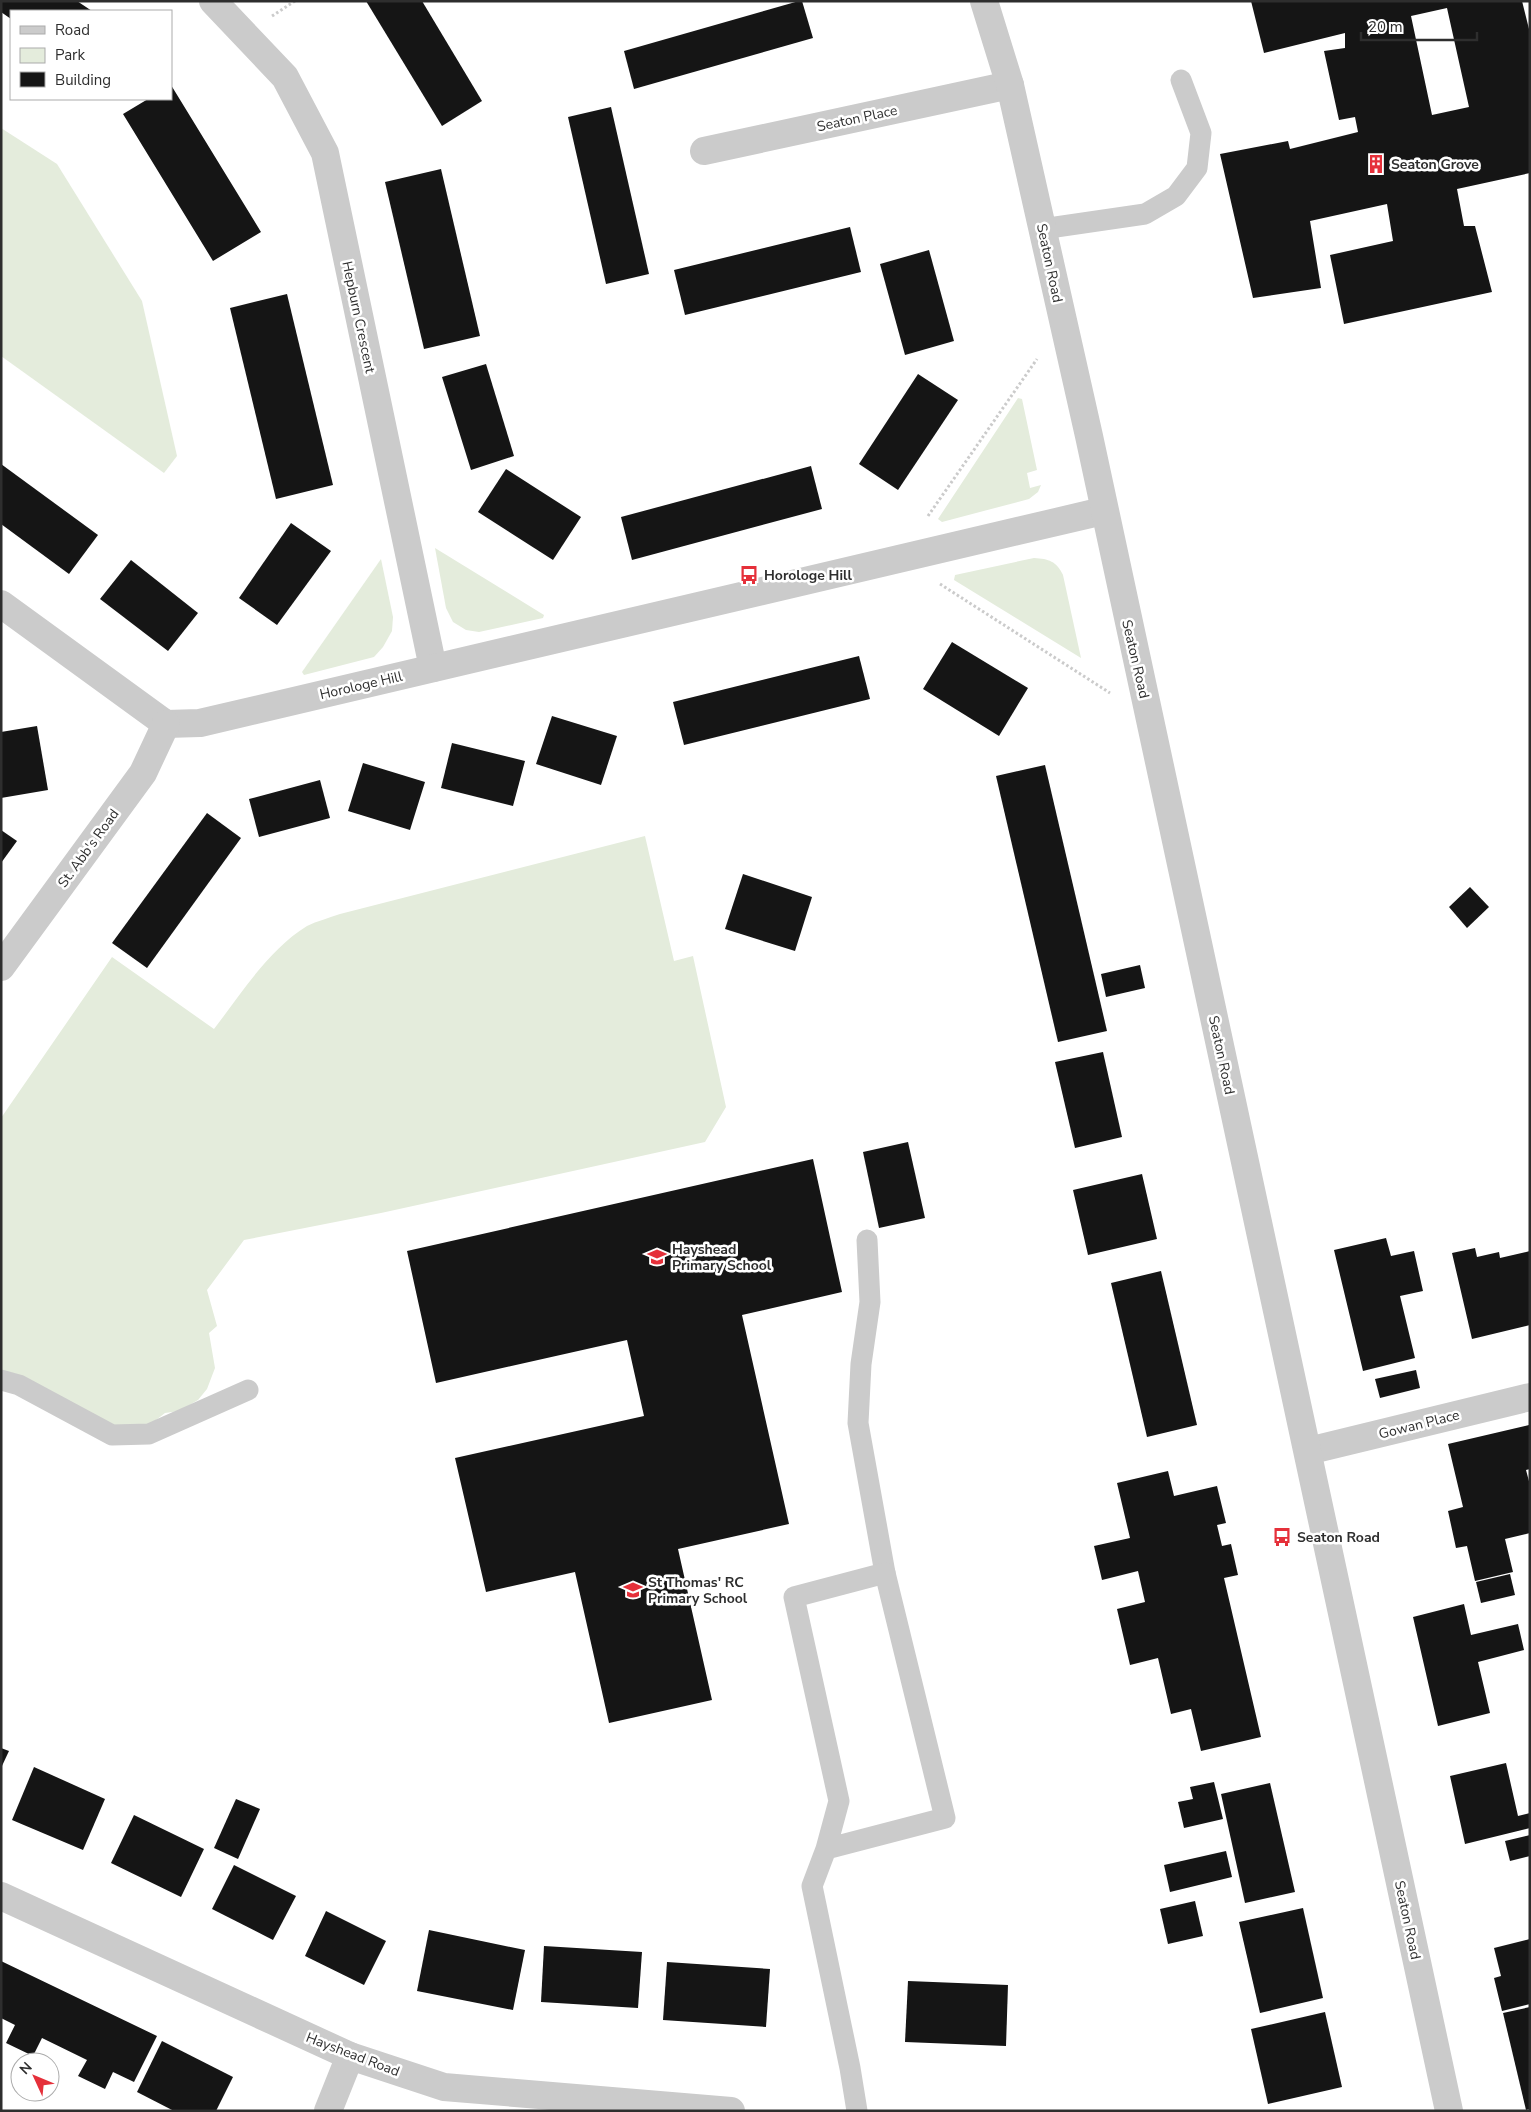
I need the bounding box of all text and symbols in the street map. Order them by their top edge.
legend [10,10,172,100]
scale bar [1361,10,1477,42]
text: 20 m [1368,17,1403,37]
text: Road [55,20,90,40]
text: Park [55,45,85,65]
text: Building [55,70,111,90]
street label: Seaton Place [815,101,899,136]
building icon: Seaton Grove [1365,153,1387,175]
place label: Seaton Grove [1391,155,1479,174]
street label: Seaton Road [1032,222,1067,304]
street label: Hepburn Crescent [337,259,380,375]
bus stop icon: Horologe Hill [738,564,760,586]
place label: Horologe Hill [764,566,852,585]
street label: Seaton Road [1117,618,1154,700]
street label: Horologe Hill [318,667,405,704]
street label: St. Abb's Road [53,805,123,891]
street label: Seaton Road [1204,1014,1239,1096]
place label: Hayshead Primary School [672,1240,772,1275]
school or university icon: Hayshead Primary School [646,1246,668,1268]
street label: Gowan Place [1377,1405,1462,1444]
bus stop icon: Seaton Road [1271,1526,1293,1548]
place label: Seaton Road [1297,1528,1380,1547]
place label: St Thomas' RC Primary School [648,1573,748,1608]
school or university icon: St Thomas' RC Primary School [622,1579,644,1601]
street label: Seaton Road [1390,1879,1425,1961]
street label: Hayshead Road [303,2028,402,2081]
north arrow [10,2052,60,2102]
text: N [16,2058,36,2079]

